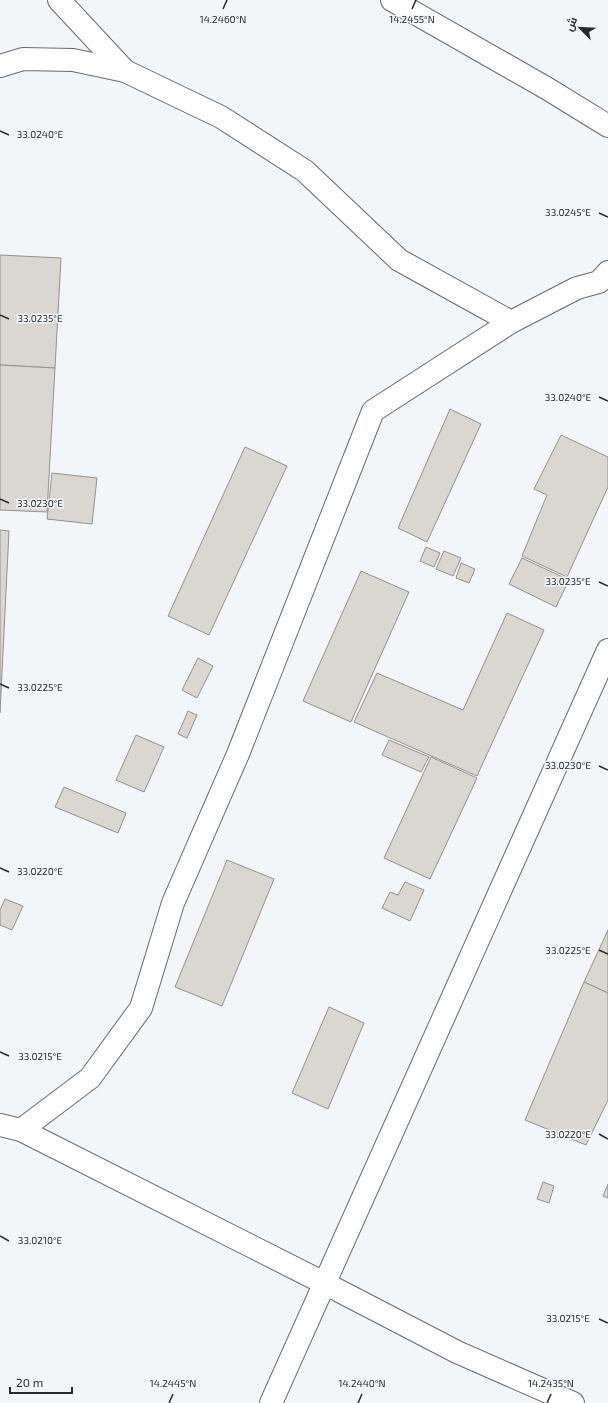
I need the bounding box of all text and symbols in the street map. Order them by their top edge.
north arrow [560,8,600,48]
text: 14.2460°N [200,13,246,25]
text: 14.2455°N [389,13,435,25]
text: ش [562,15,580,33]
text: 33.0240°E [17,128,64,140]
text: 33.0245°E [545,206,591,218]
text: 33.0235°E [17,312,63,324]
text: 33.0240°E [545,391,592,403]
text: 33.0230°E [17,497,63,509]
text: 33.0235°E [545,575,591,587]
text: 33.0225°E [17,681,63,693]
text: 33.0230°E [545,759,591,771]
text: 33.0220°E [17,865,63,877]
text: 33.0225°E [545,944,591,956]
text: 33.0215°E [18,1050,62,1062]
text: 33.0220°E [545,1128,591,1140]
text: 33.0210°E [18,1234,63,1246]
text: 33.0215°E [546,1312,590,1324]
scale bar [10,1369,72,1395]
text: 20 m [16,1375,43,1389]
text: 14.2445°N [150,1377,196,1389]
text: 14.2440°N [338,1377,386,1389]
text: 14.2435°N [528,1377,574,1389]

